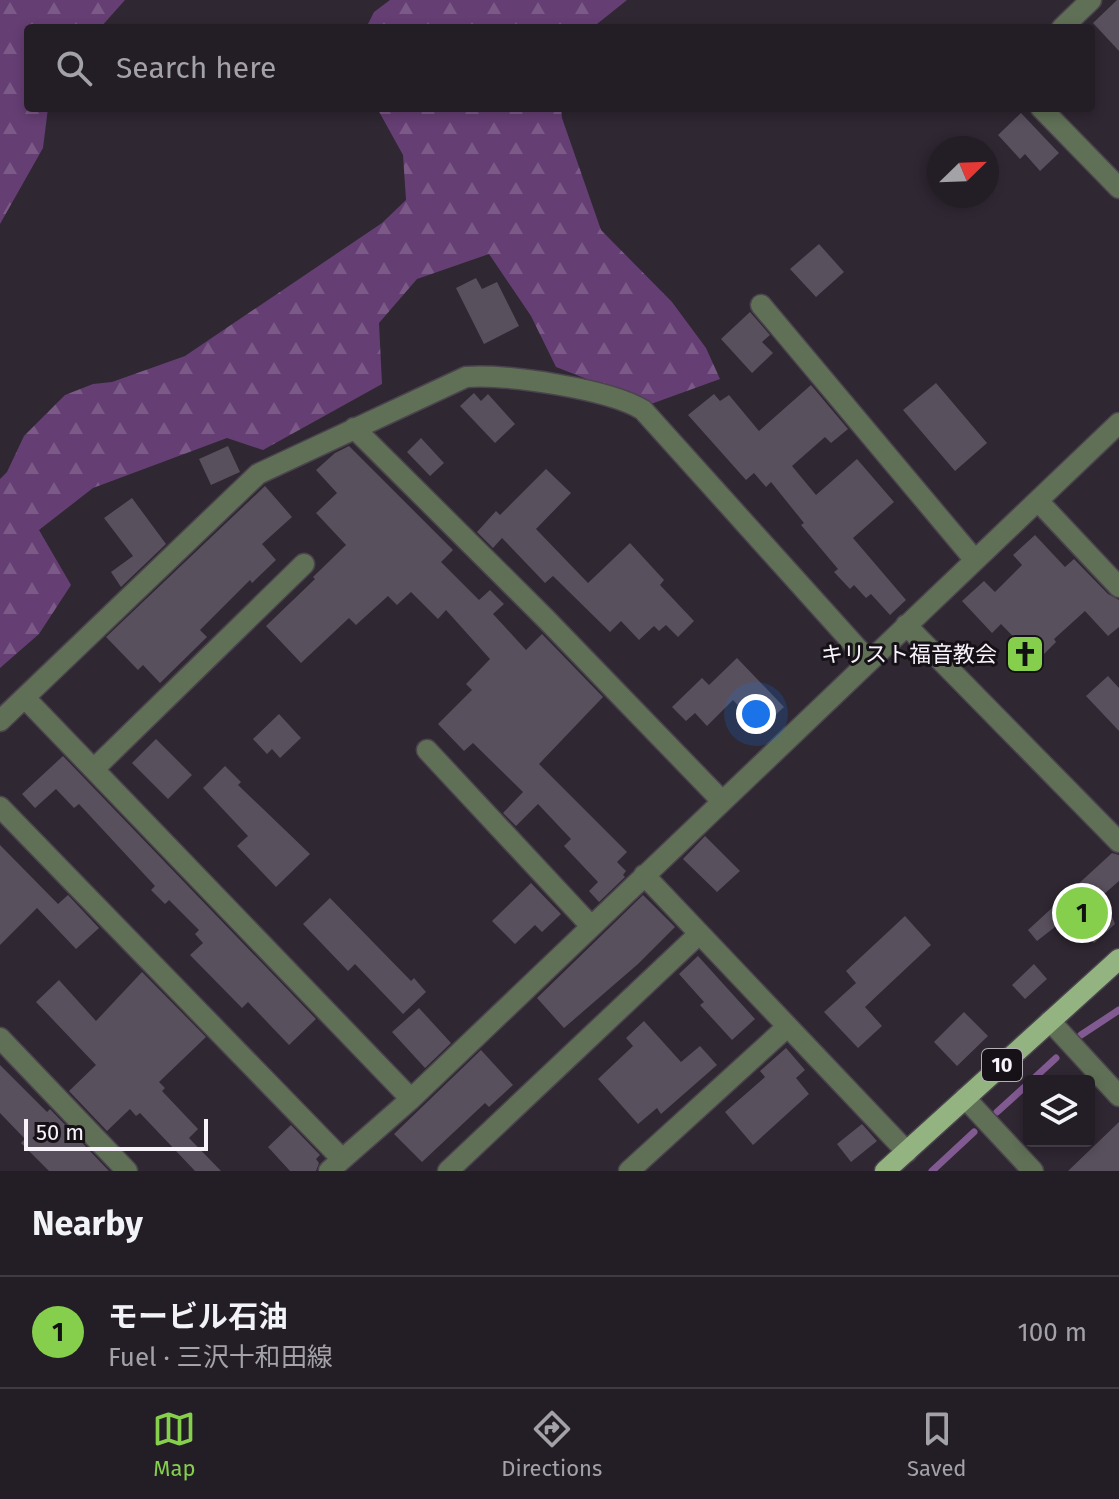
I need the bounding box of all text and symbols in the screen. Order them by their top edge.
search box [24,24,1095,112]
icon: search [52,46,96,90]
text: Search here [116,50,276,86]
north arrow [927,136,999,208]
church icon: キリスト福音教会 [1004,633,1046,675]
place label: キリスト福音教会 [821,641,997,668]
your location [736,694,776,734]
pin: 1 [1056,883,1108,943]
road number: 10 [982,1049,1022,1081]
map controls [1023,1075,1095,1147]
button: layers [1023,1075,1095,1147]
scale bar [24,1115,208,1151]
text: 50 m [36,1119,84,1146]
text: Nearby [32,1203,143,1244]
text: モービル石油 [108,1299,288,1335]
text: 1 [52,1317,64,1348]
text: 100 m [1018,1317,1087,1348]
text: Fuel · 三沢十和田線 [108,1342,333,1373]
tab: Map [152,1407,196,1482]
tab: Directions [501,1407,602,1482]
tab: Saved [907,1407,967,1482]

